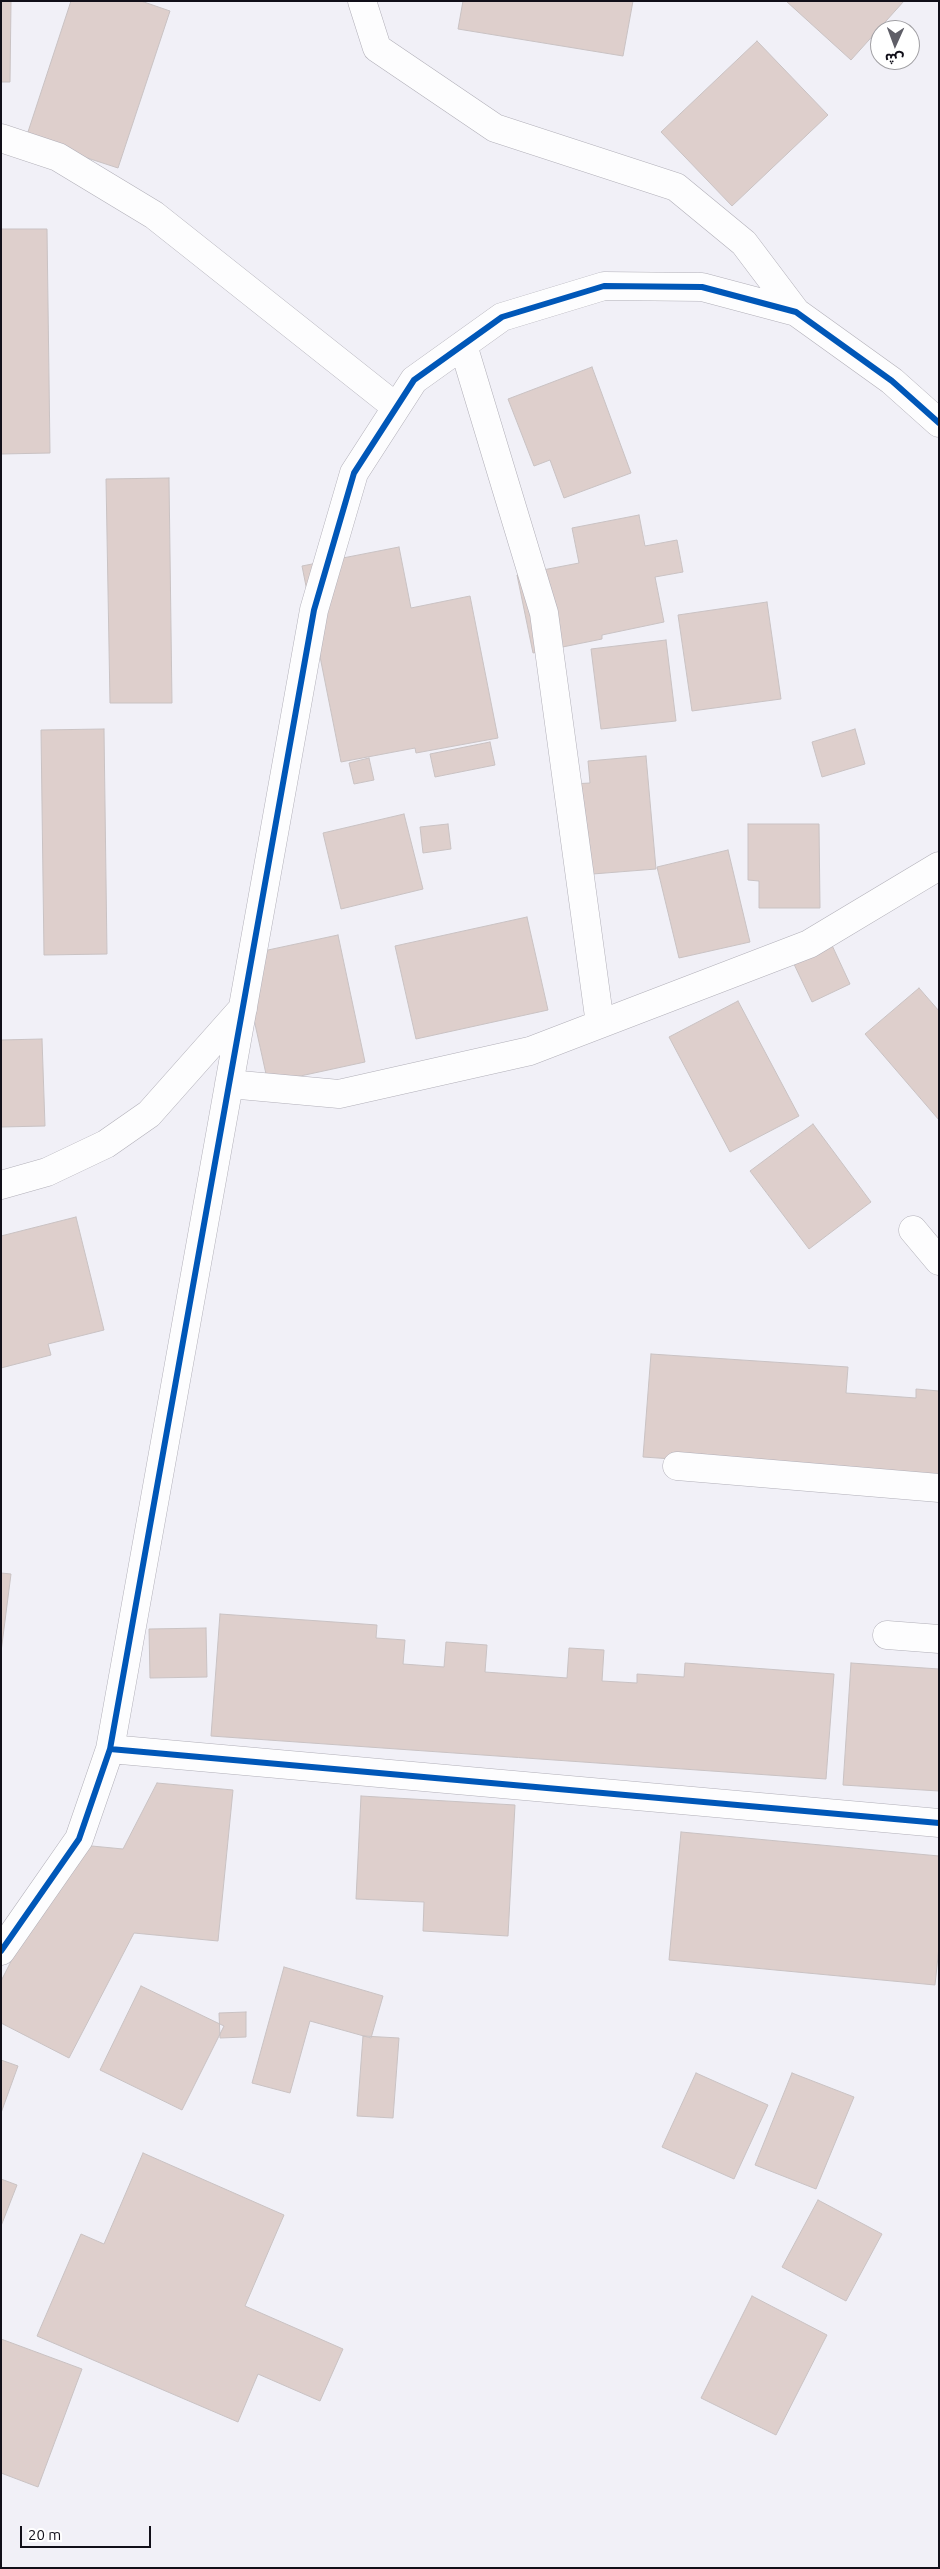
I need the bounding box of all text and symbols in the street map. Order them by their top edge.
north arrow [870,20,920,70]
text: ش [885,51,904,67]
scale bar [22,2516,154,2548]
text: 20 m [28,2526,61,2543]

